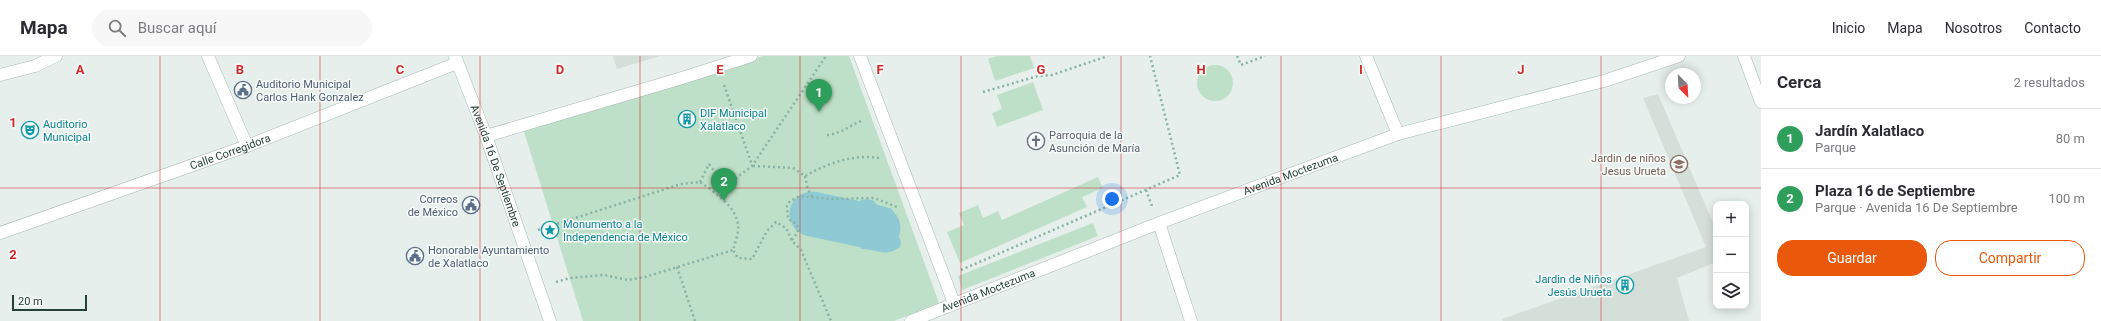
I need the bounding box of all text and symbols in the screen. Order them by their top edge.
search box [92,10,372,46]
text: Mapa [20,16,68,39]
icon: search [106,17,128,39]
text: Buscar aquí [138,19,217,37]
text: Inicio [1832,20,1865,36]
text: Mapa [1887,20,1923,36]
text: Nosotros [1945,20,2002,36]
text: Contacto [2024,20,2081,36]
text: A [76,62,85,77]
text: B [236,62,244,77]
text: C [396,62,405,77]
text: D [556,62,564,77]
text: E [716,62,724,77]
text: F [876,62,884,77]
text: G [1037,62,1046,77]
text: H [1196,62,1206,77]
text: I [1359,62,1363,77]
text: J [1517,62,1525,77]
north arrow [1665,68,1701,104]
text: Cerca [1777,72,1821,92]
text: 2 resultados [2013,75,2085,90]
place label: Auditorio Municipal Carlos Hank Gonzalez [256,78,364,104]
pin: 1 [806,79,832,112]
public building icon: Auditorio Municipal Carlos Hank Gonzalez [233,80,253,100]
street label: Avenida 16 De Septiembre [468,103,523,229]
place label: DIF Municipal Xalatlaco [700,107,767,133]
building icon: DIF Municipal Xalatlaco [677,109,697,129]
text: 1 [9,115,17,130]
place label: Auditorio Municipal [43,118,91,144]
theatre icon: Auditorio Municipal [20,120,40,140]
text: Jardín Xalatlaco [1815,122,1924,140]
place label: Parroquia de la Asunción de María [1049,129,1140,155]
street label: Calle Corregidora [188,131,272,172]
church icon: Parroquia de la Asunción de María [1026,131,1046,151]
text: 1 [1786,131,1794,146]
text: 80 m [2056,131,2085,146]
text: Parque [1815,140,1856,155]
street label: Avenida Moctezuma [1241,150,1340,198]
place label: Jardin de niños Jesus Urueta [1591,152,1666,178]
school or university icon: Jardin de niños Jesus Urueta [1669,154,1689,174]
pin: 2 [711,168,737,201]
text: Plaza 16 de Septiembre [1815,182,1975,200]
your location [1102,189,1122,209]
text: 2 [1786,191,1794,206]
text: 100 m [2048,191,2085,206]
place label: Correos de México [408,193,458,219]
public building icon: Correos de México [461,195,481,215]
text: Parque · Avenida 16 De Septiembre [1815,200,2018,215]
map controls [1713,201,1749,309]
button: + [1713,201,1749,237]
place label: Monumento a la Independencia de México [563,218,688,244]
place icon: Monumento a la Independencia de México [540,220,560,240]
button: − [1713,237,1749,273]
button: Guardar [1777,240,1927,276]
button: Compartir [1935,240,2085,276]
place label: Honorable Ayuntamiento de Xalatlaco [428,244,549,270]
public building icon: Honorable Ayuntamiento de Xalatlaco [405,246,425,266]
text: 2 [9,247,17,262]
street label: Avenida Moctezuma [939,266,1037,315]
place label: Jardin de Niños Jesús Urueta [1535,273,1612,299]
button: layers [1713,273,1749,309]
building icon: Jardin de Niños Jesús Urueta [1615,275,1635,295]
scale bar [12,293,87,312]
text: 20 m [18,295,43,308]

